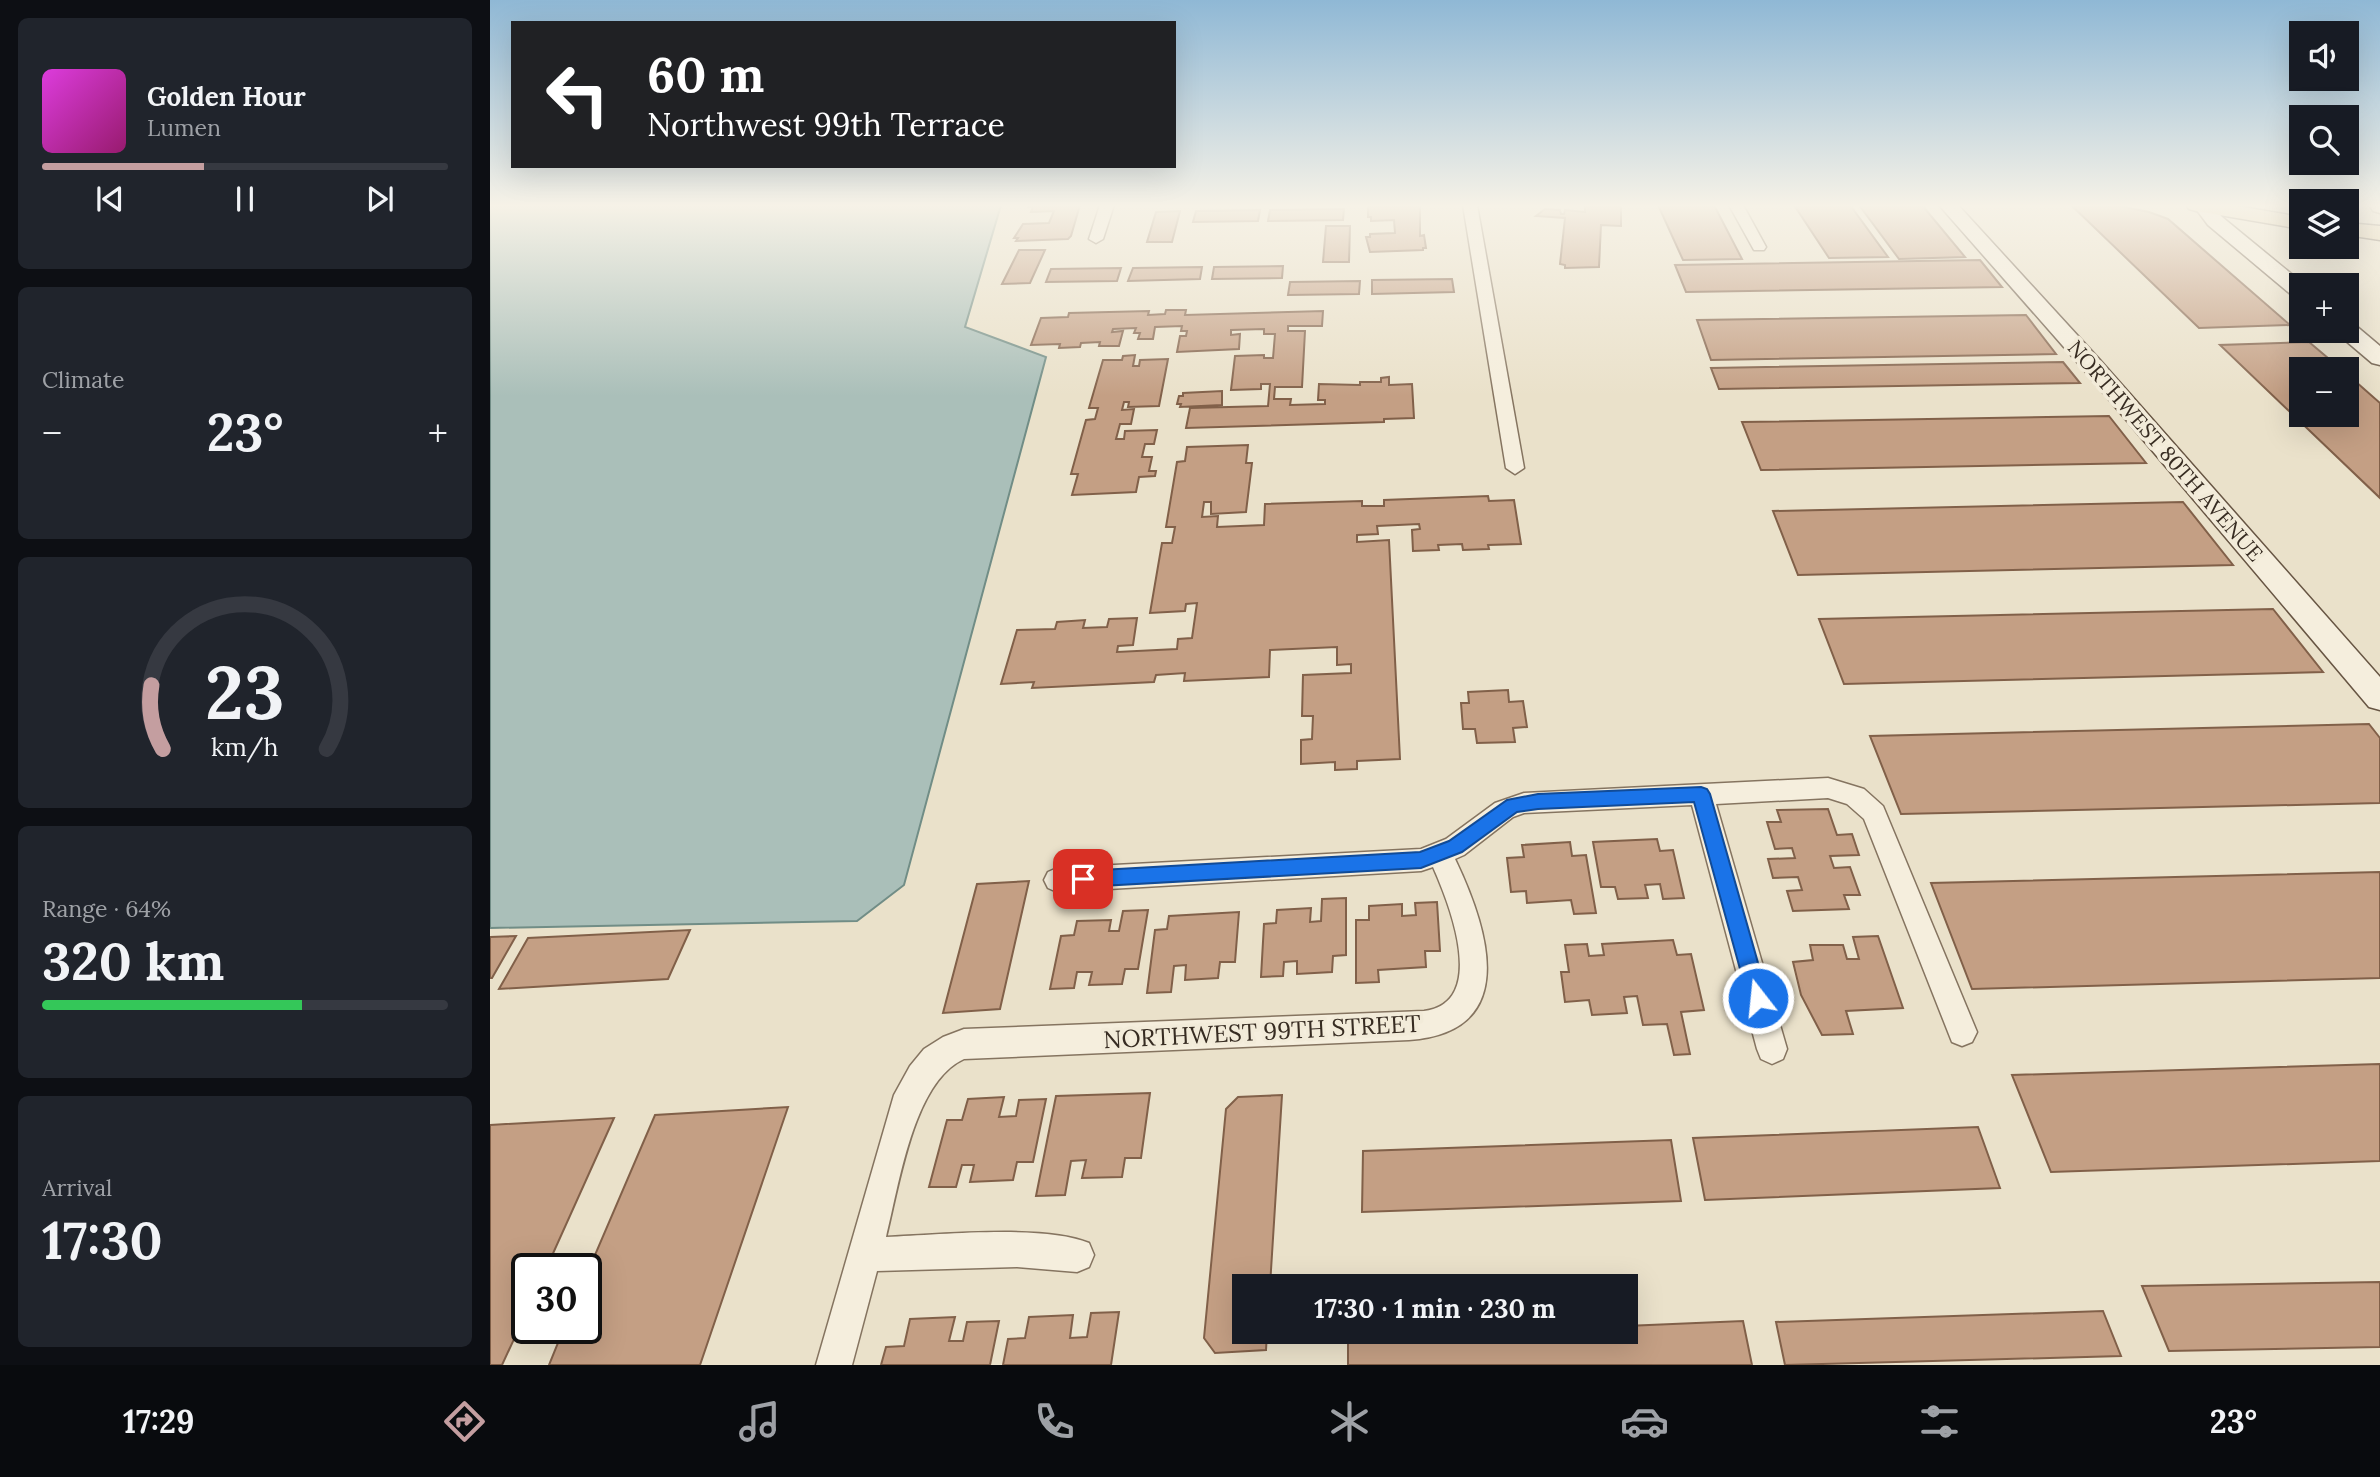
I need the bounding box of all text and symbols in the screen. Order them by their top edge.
map controls [2289,21,2359,427]
button: sound [2289,21,2359,91]
text: 60 m [647,43,764,105]
icon: left [532,49,623,140]
text: Golden Hour [147,80,306,113]
text: Northwest 99th Terrace [647,104,1005,145]
button: search [2289,105,2359,175]
text: Lumen [147,113,221,142]
icon: previous [91,180,129,218]
icon: pause [226,180,264,218]
icon: next [361,180,399,218]
button: layers [2289,189,2359,259]
button: + [2289,273,2359,343]
street label: NORTHWEST 80TH AVENUE [2062,335,2269,567]
button: − [2289,357,2359,427]
text: Climate [42,365,124,394]
text: 23° [207,399,283,465]
text: − [42,409,62,457]
text: + [428,409,448,457]
text: 23 [205,646,285,739]
text: km/h [211,730,279,762]
pin [1053,849,1113,909]
icon: arrive [1064,860,1102,898]
text: Range · 64% [42,894,171,923]
text: 320 km [42,928,224,994]
position arrow [1721,961,1795,1035]
street label: NORTHWEST 99TH STREET [1103,1008,1421,1055]
text: Arrival [42,1173,112,1202]
text: 17:30 [42,1207,163,1273]
speed limit sign: 30 [511,1253,602,1344]
text: 17:30 · 1 min · 230 m [1314,1292,1556,1325]
icon: directions [440,1397,489,1446]
icon: music [735,1397,784,1446]
icon: phone [1030,1397,1079,1446]
icon: climate [1325,1397,1374,1446]
icon: car [1620,1397,1669,1446]
icon: filters [1915,1397,1964,1446]
text: 17:29 [123,1401,194,1442]
text: 23° [2210,1401,2257,1442]

